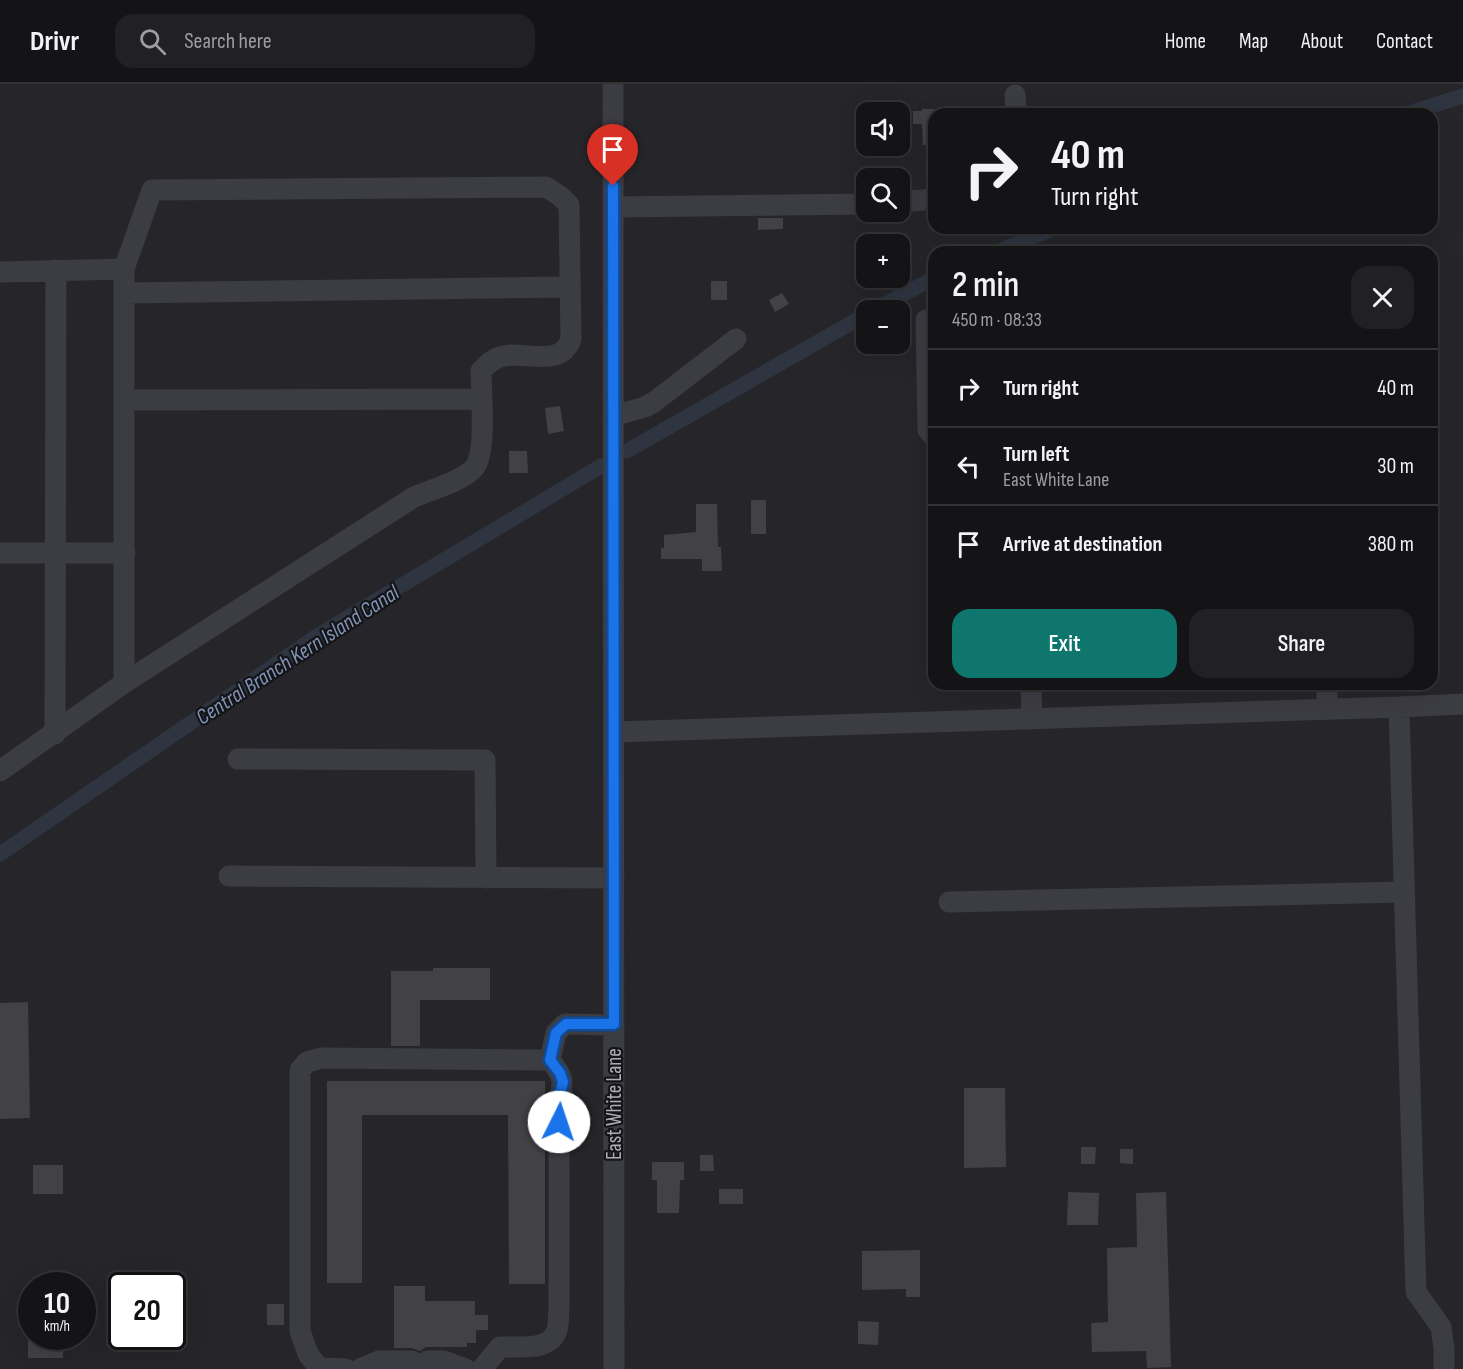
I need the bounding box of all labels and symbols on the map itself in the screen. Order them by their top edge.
pin [587,124,638,186]
water label: Central Branch Kern Island Canal [191,579,405,731]
street label: East White Lane [602,1048,627,1160]
position arrow [527,1090,591,1154]
speed limit sign: 20 [108,1272,186,1350]

